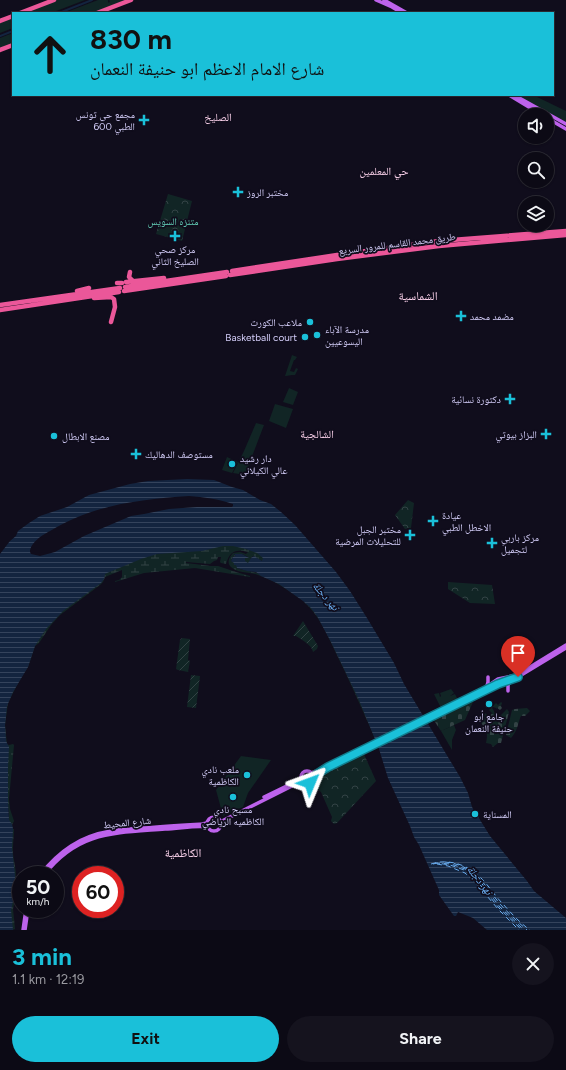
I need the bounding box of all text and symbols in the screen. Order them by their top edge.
text: 830 m [90,22,172,56]
icon: ahead [24,28,76,80]
text: شارع الامام الاعظم ابو حنيفة النعمان [90,58,324,80]
place label: مجمع حي تونس الطبي 600 [76,108,135,135]
map controls [518,108,554,232]
button: sound [518,108,554,144]
district label: الصليخ [204,111,232,124]
marker: مجمع حي تونس الطبي 600 [138,114,150,126]
button: search [518,152,554,188]
district label: حي المعلمين [360,165,408,180]
marker: مختبر الروز [232,186,244,198]
place label: مختبر الروز [246,186,289,199]
button: layers [518,196,554,232]
park label: متنزه السويس [147,215,199,228]
marker: مركز صحي الصليخ الثاني [169,230,181,242]
street label: طريق محمد القاسم للمرور السريع [338,230,457,258]
place label: مركز صحي الصليخ الثاني [151,243,199,270]
district label: الشماسية [399,289,438,303]
marker: مضمد محمد [455,310,467,322]
place label: مضمد محمد [470,310,514,323]
place label: ملاعب الكورت [250,316,302,329]
marker: ملاعب الكورت [305,317,315,327]
place label: مدرسة الآباء اليسوعيين [325,323,369,348]
marker: مدرسة الآباء اليسوعيين [312,330,322,340]
place label: Basketball court [225,331,297,344]
marker: Basketball court [300,332,310,342]
place label: دكتورة نسائية [451,393,501,406]
marker: دكتورة نسائية [504,393,516,405]
district label: الشالجية [300,428,334,441]
place label: البزاز بيوتي [496,428,537,443]
marker: البزاز بيوتي [540,428,552,440]
place label: مصنع الابطال [62,430,110,443]
marker: مصنع الابطال [49,431,59,441]
marker: مستوصف الدهاليك [130,448,142,460]
place label: مستوصف الدهاليك [145,448,213,461]
place label: دار رشيد عالي الكيلاني [240,452,287,479]
marker: دار رشيد عالي الكيلاني [227,459,237,469]
place label: عيادة الاخطل الطبي [442,509,491,536]
marker: عيادة الاخطل الطبي [427,515,439,527]
place label: مختبر الجبل للتحليلات المرضية [335,523,401,548]
marker: مختبر الجبل للتحليلات المرضية [404,529,416,541]
place label: مركز باربي لتجميل [501,531,539,556]
marker: مركز باربي لتجميل [486,537,498,549]
water label: نهر دجلة [310,579,343,615]
pin [501,636,535,677]
icon: arrive [507,642,529,664]
marker: جامع أبو حنيفة النعمان [484,699,494,709]
place label: جامع أبو حنيفة النعمان [465,710,514,735]
position arrow [289,762,331,804]
place label: ملعب نادي الكاظمية [202,763,239,788]
marker: ملعب نادي الكاظمية [242,770,252,780]
marker: مسبح نادي الكاظميه الرياضي [228,792,238,802]
place label: مسبح نادي الكاظميه الرياضي [202,803,264,830]
place label: المسناية [483,808,512,821]
marker: المسناية [470,809,480,819]
street label: شارع المحيط [102,813,152,831]
district label: الكاظمية [165,846,201,860]
water label: نهر دجلة [464,863,496,899]
speed limit sign: 60 [72,866,124,918]
text: 50 [26,875,50,899]
text: km/h [27,895,49,908]
text: 3 min [12,942,72,971]
button: close [512,943,554,985]
text: 1.1 km · 12:19 [12,972,84,987]
button: Exit [12,1016,279,1062]
button: Share [287,1016,554,1062]

